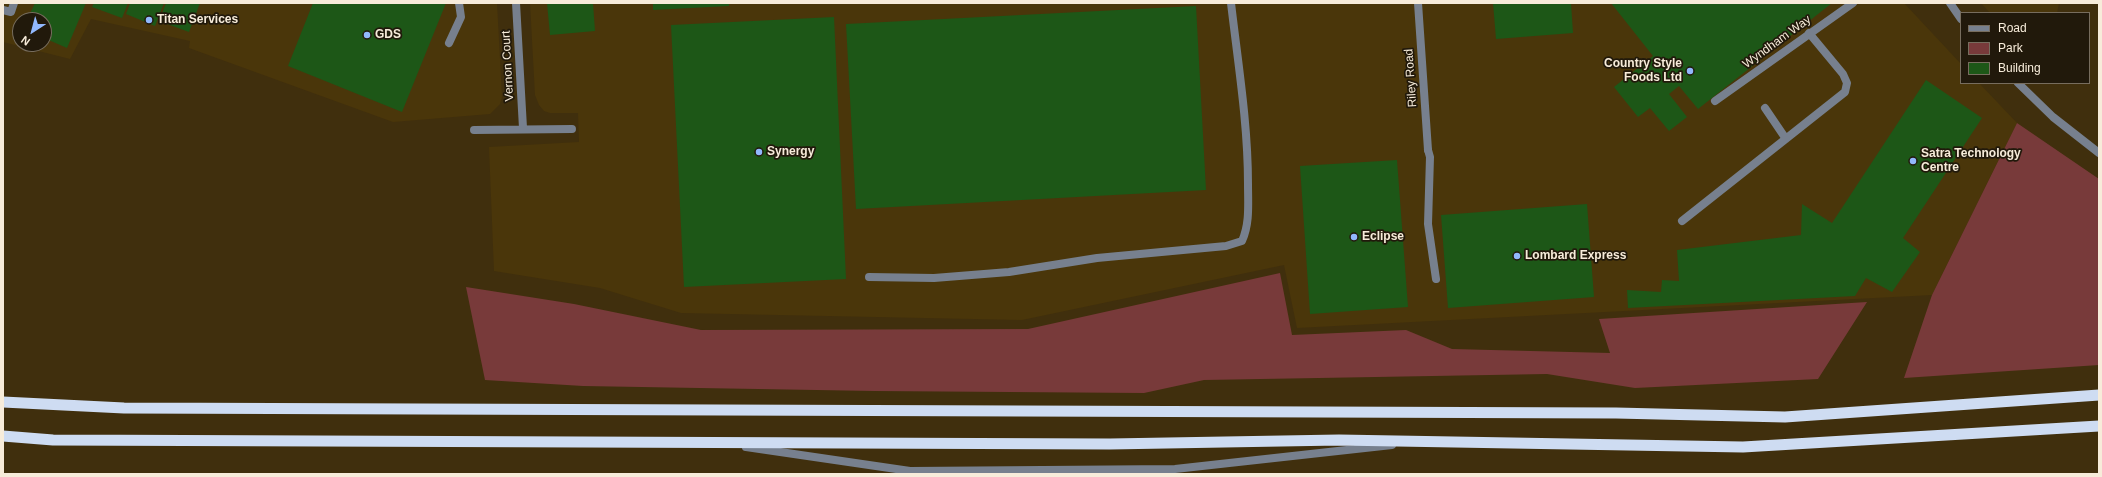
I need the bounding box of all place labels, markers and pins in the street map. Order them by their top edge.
place label: Titan Services [157,13,238,27]
marker: Titan Services [144,15,154,25]
place label: GDS [375,28,401,42]
marker: GDS [362,30,372,40]
place label: Country Style Foods Ltd [1604,57,1682,85]
marker: Country Style Foods Ltd [1685,66,1695,76]
place label: Synergy [767,145,814,159]
marker: Synergy [754,147,764,157]
place label: Satra Technology Centre [1921,147,2021,175]
marker: Satra Technology Centre [1908,156,1918,166]
place label: Eclipse [1362,230,1404,244]
marker: Eclipse [1349,232,1359,242]
place label: Lombard Express [1525,249,1626,263]
marker: Lombard Express [1512,251,1522,261]

